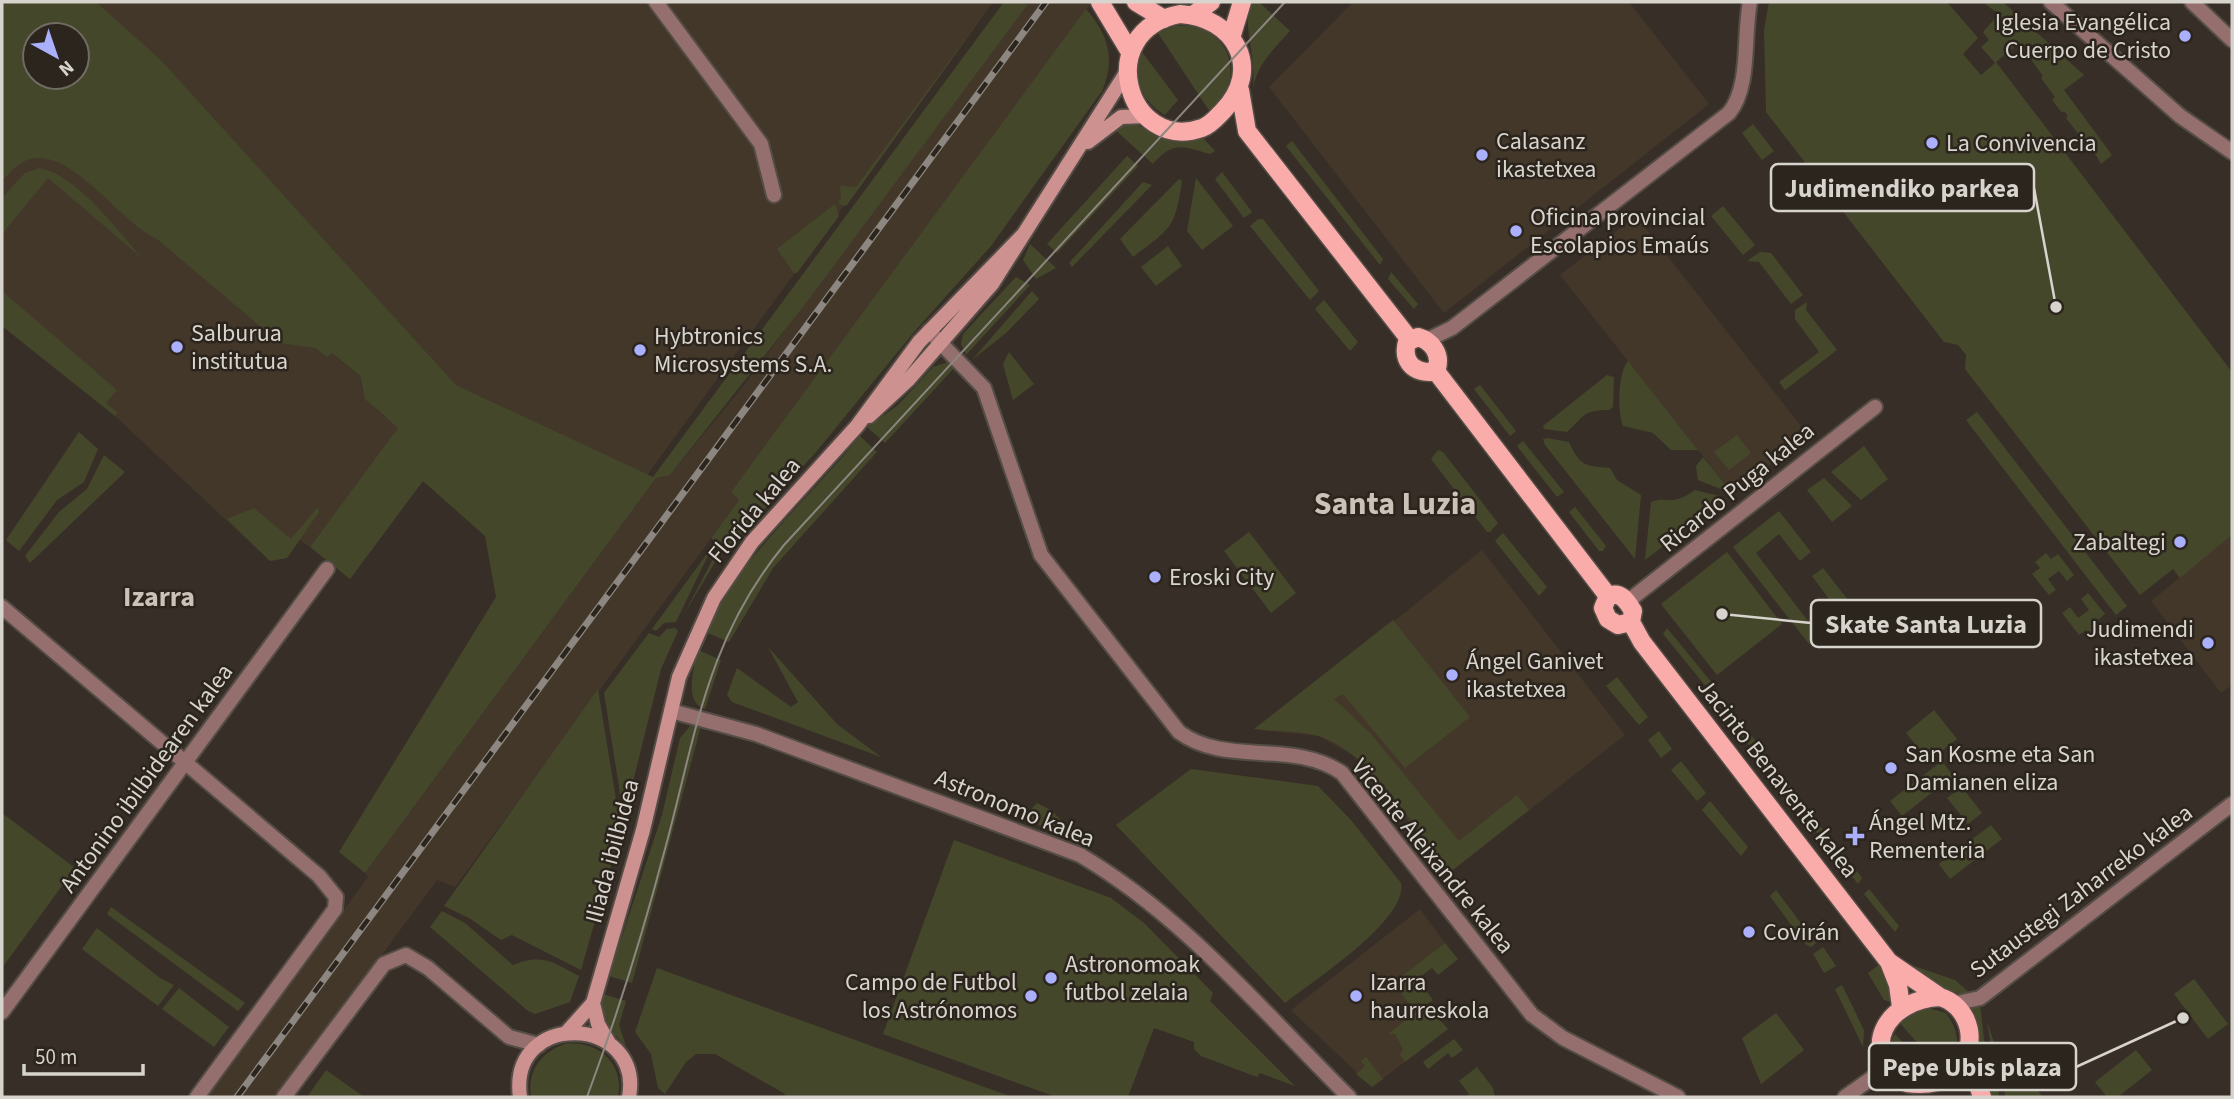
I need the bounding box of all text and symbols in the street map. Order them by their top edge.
place label: Iglesia Evangélica Cuerpo de Cristo [1995,5,2171,68]
north arrow [21,21,91,91]
marker: Iglesia Evangélica Cuerpo de Cristo [2177,28,2193,44]
text: N [52,53,79,82]
place label: Calasanz ikastetxea [1496,124,1596,187]
place label: La Convivencia [1946,126,2097,161]
marker: La Convivencia [1924,135,1940,151]
marker: Calasanz ikastetxea [1474,147,1490,163]
callout: Judimendiko parkea [1771,164,2034,211]
text: Judimendiko parkea [1785,170,2019,207]
place label: Oficina provincial Escolapios Emaús [1530,200,1709,263]
marker: Oficina provincial Escolapios Emaús [1508,223,1524,239]
place label: Salburua institutua [191,316,288,379]
place label: Hybtronics Microsystems S.A. [654,319,832,382]
marker: Salburua institutua [169,339,185,355]
marker: Hybtronics Microsystems S.A. [632,342,648,358]
street label: Ricardo Puga kalea [1652,414,1822,561]
street label: Florida kalea [700,450,809,571]
district label: Santa Luzia [1314,481,1476,527]
place label: Zabaltegi [2073,525,2166,560]
marker: Zabaltegi [2172,534,2188,550]
place label: Eroski City [1169,560,1274,595]
marker: Eroski City [1147,569,1163,585]
district label: Izarra [123,577,195,617]
callout: Skate Santa Luzia [1811,600,2041,647]
text: Skate Santa Luzia [1825,606,2027,643]
place label: Judimendi ikastetxea [2086,612,2194,675]
marker: Judimendi ikastetxea [2200,635,2216,651]
place label: Ángel Ganivet ikastetxea [1466,644,1604,707]
street label: Antonino ibilbidearen kalea [51,656,242,900]
marker: Ángel Ganivet ikastetxea [1444,667,1460,683]
street label: Jacinto Benavente kalea [1689,671,1867,885]
place label: San Kosme eta San Damianen eliza [1905,737,2095,800]
street label: Vicente Aleixandre kalea [1343,751,1523,962]
street label: Astronomo kalea [930,760,1100,856]
marker: San Kosme eta San Damianen eliza [1883,760,1899,776]
street label: Iliada ibilbidea [576,775,649,927]
street label: Sutaustegi Zaharreko kalea [1962,796,2200,987]
place label: Ángel Mtz. Rementeria [1869,805,1985,868]
marker: Ángel Mtz. Rementeria [1847,828,1863,844]
place label: Covirán [1763,915,1840,950]
marker: Covirán [1741,924,1757,940]
place label: Astronomoak futbol zelaia [1065,947,1200,1010]
place label: Campo de Futbol los Astrónomos [845,965,1017,1028]
place label: Izarra haurreskola [1370,965,1489,1028]
marker: Astronomoak futbol zelaia [1043,970,1059,986]
marker: Campo de Futbol los Astrónomos [1023,988,1039,1004]
marker: Izarra haurreskola [1348,988,1364,1004]
scale bar [24,1032,144,1076]
text: 50 m [35,1042,77,1072]
callout: Pepe Ubis plaza [1869,1043,2076,1090]
text: Pepe Ubis plaza [1882,1049,2062,1086]

